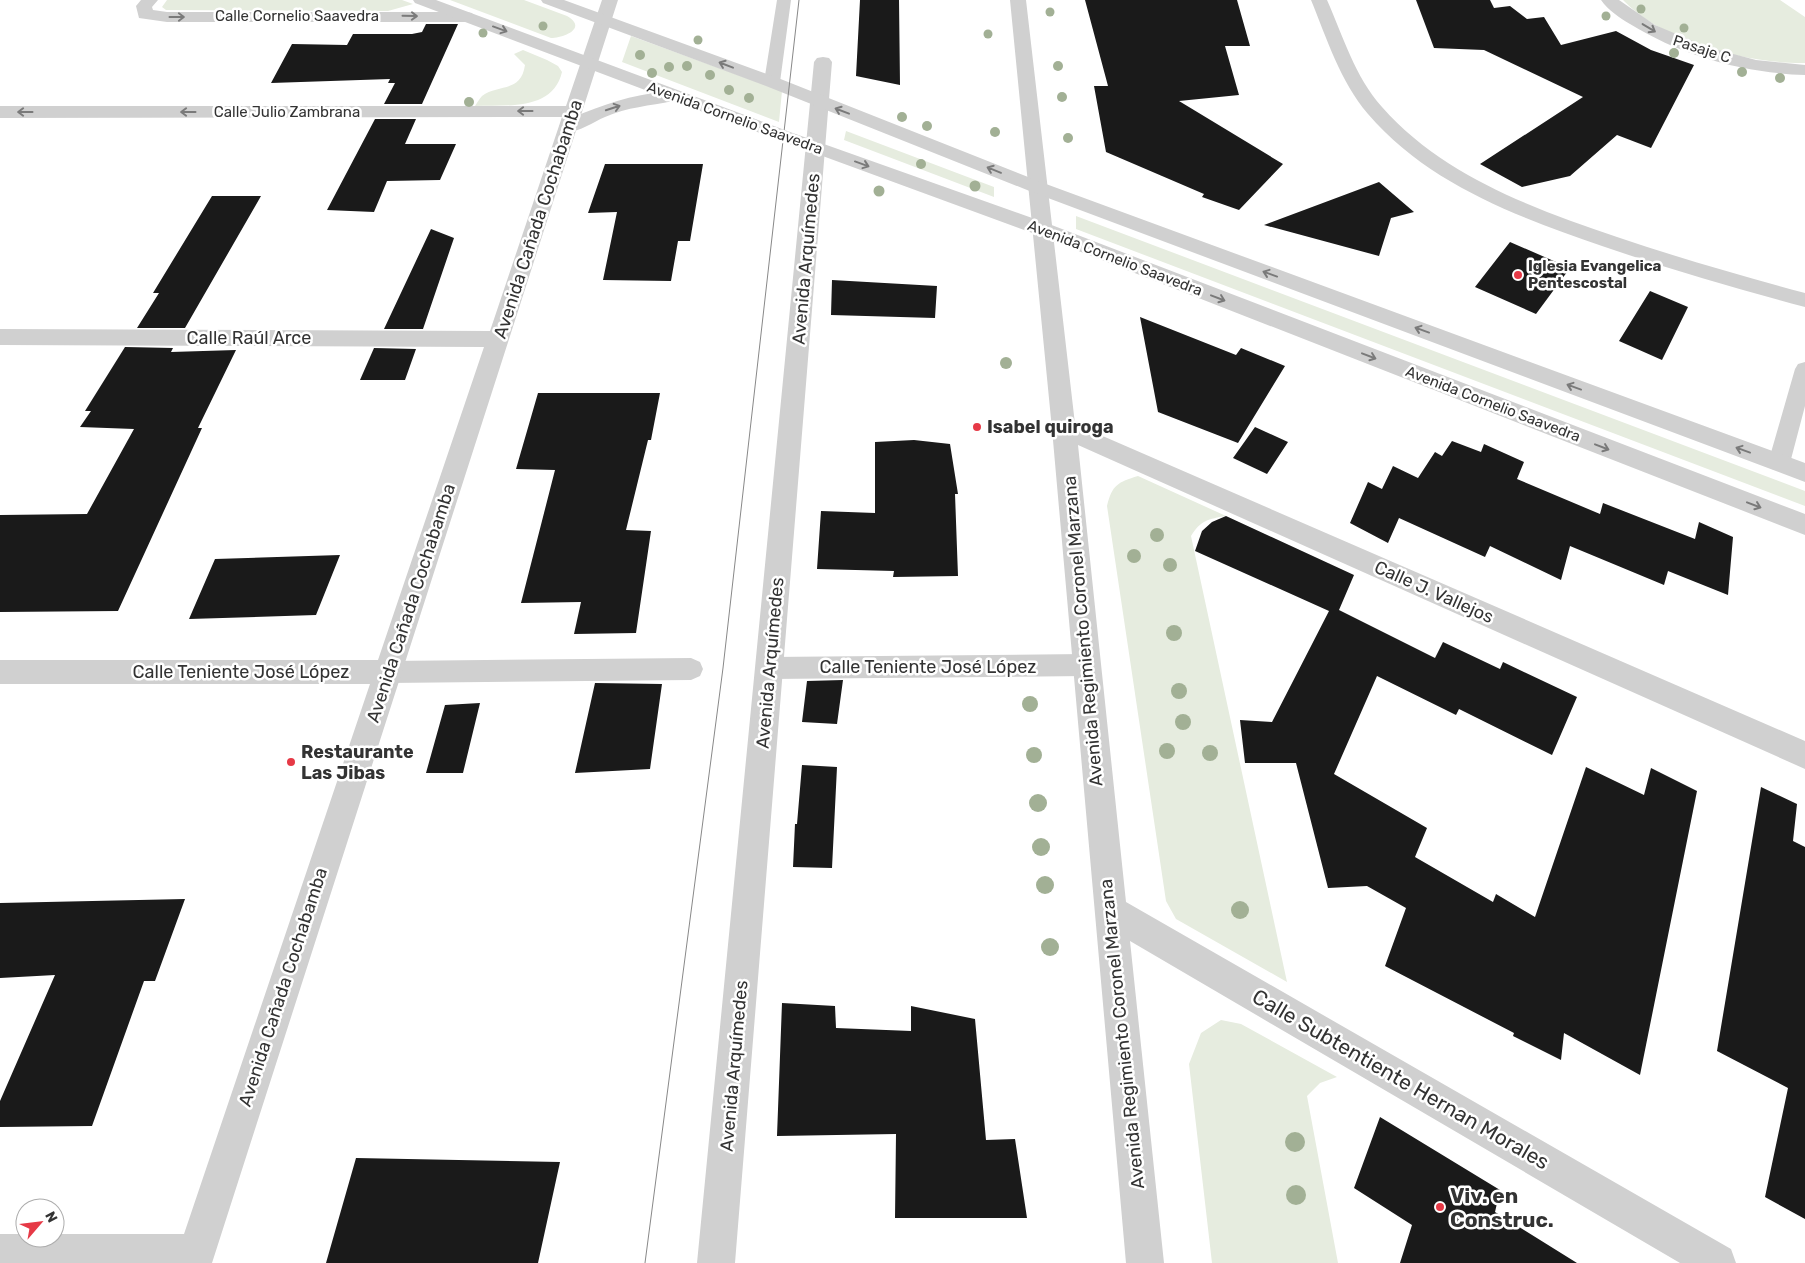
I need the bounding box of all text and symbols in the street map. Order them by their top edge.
street label: Calle Cornelio Saavedra [215,7,379,25]
one-way arrow [401,11,417,21]
one-way arrow [168,12,185,22]
one-way arrow [1641,24,1655,34]
one-way arrow [492,25,507,34]
street label: Pasaje C [1671,31,1733,67]
one-way arrow [719,60,735,69]
street label: Avenida Cornelio Saavedra [645,78,825,158]
street label: Avenida Cañada Cochabamba [489,97,587,341]
one-way arrow [605,102,621,112]
street label: Calle Julio Zambrana [214,103,360,121]
one-way arrow [835,106,850,116]
one-way arrow [17,107,34,117]
one-way arrow [180,107,196,117]
one-way arrow [517,107,533,116]
one-way arrow [853,160,869,169]
one-way arrow [987,165,1002,174]
street label: Avenida Arquímedes [788,172,824,346]
street label: Avenida Cornelio Saavedra [1025,216,1205,300]
place label: Iglesia Evangelica Pentescostal [1528,257,1662,292]
one-way arrow [1262,269,1278,278]
marker: Iglesia Evangelica Pentescostal [1512,269,1524,281]
one-way arrow [1210,294,1225,303]
one-way arrow [1415,325,1430,334]
street label: Calle Raúl Arce [187,327,311,349]
one-way arrow [1361,352,1376,362]
street label: Avenida Cornelio Saavedra [1403,362,1583,446]
one-way arrow [1567,382,1582,391]
place label: Isabel quiroga [987,416,1114,438]
marker: Isabel quiroga [971,421,983,433]
one-way arrow [1594,443,1609,452]
one-way arrow [1736,445,1751,454]
street label: Avenida Regimiento Coronel Marzana [1058,475,1108,787]
street label: Avenida Cañada Cochabamba [362,481,460,725]
one-way arrow [1746,501,1761,511]
street label: Calle J. Vallejos [1371,556,1497,628]
street label: Avenida Arquímedes [752,576,788,750]
street label: Calle Teniente José López [820,656,1036,678]
street label: Calle Teniente José López [133,661,349,683]
place label: Restaurante Las Jibas [301,741,414,784]
marker: Restaurante Las Jibas [285,756,297,768]
street label: Avenida Cañada Cochabamba [234,865,332,1109]
street label: Avenida Regimiento Coronel Marzana [1095,878,1149,1190]
street label: Avenida Arquímedes [716,979,752,1153]
street label: Calle Subtentiente Hernan Morales [1248,984,1554,1174]
place label: Viv. en Construc. [1450,1183,1554,1232]
north arrow [15,1198,65,1248]
marker: Viv. en Construc. [1434,1201,1446,1213]
text: N [41,1209,61,1226]

